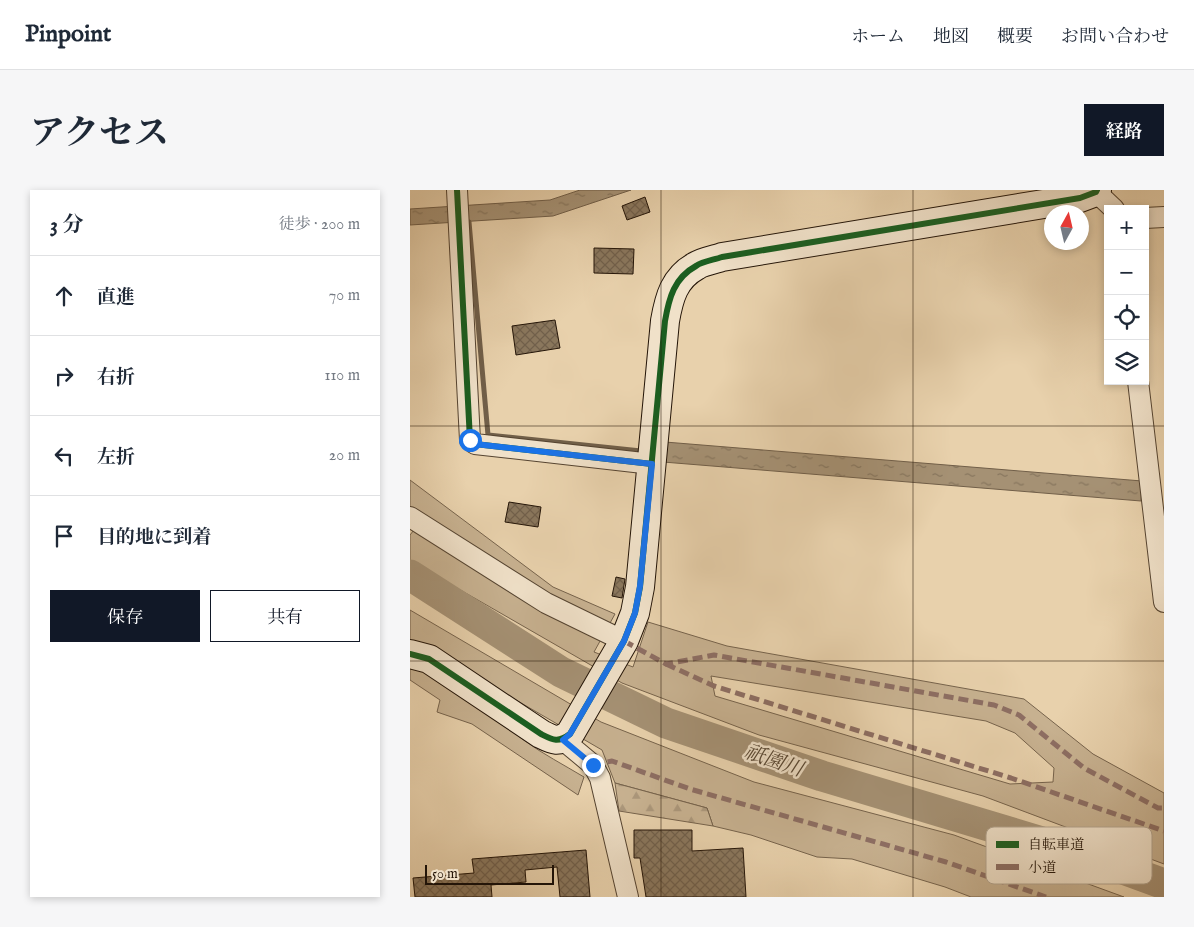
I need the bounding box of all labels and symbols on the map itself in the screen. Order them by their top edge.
north arrow [1044,205,1089,250]
route start [459,429,482,452]
water label: 祇園川 [741,740,808,784]
route end [582,754,605,777]
legend [986,827,1152,884]
text: 自転車道 [1028,836,1084,854]
text: 小道 [1028,859,1056,877]
scale bar [425,862,554,885]

